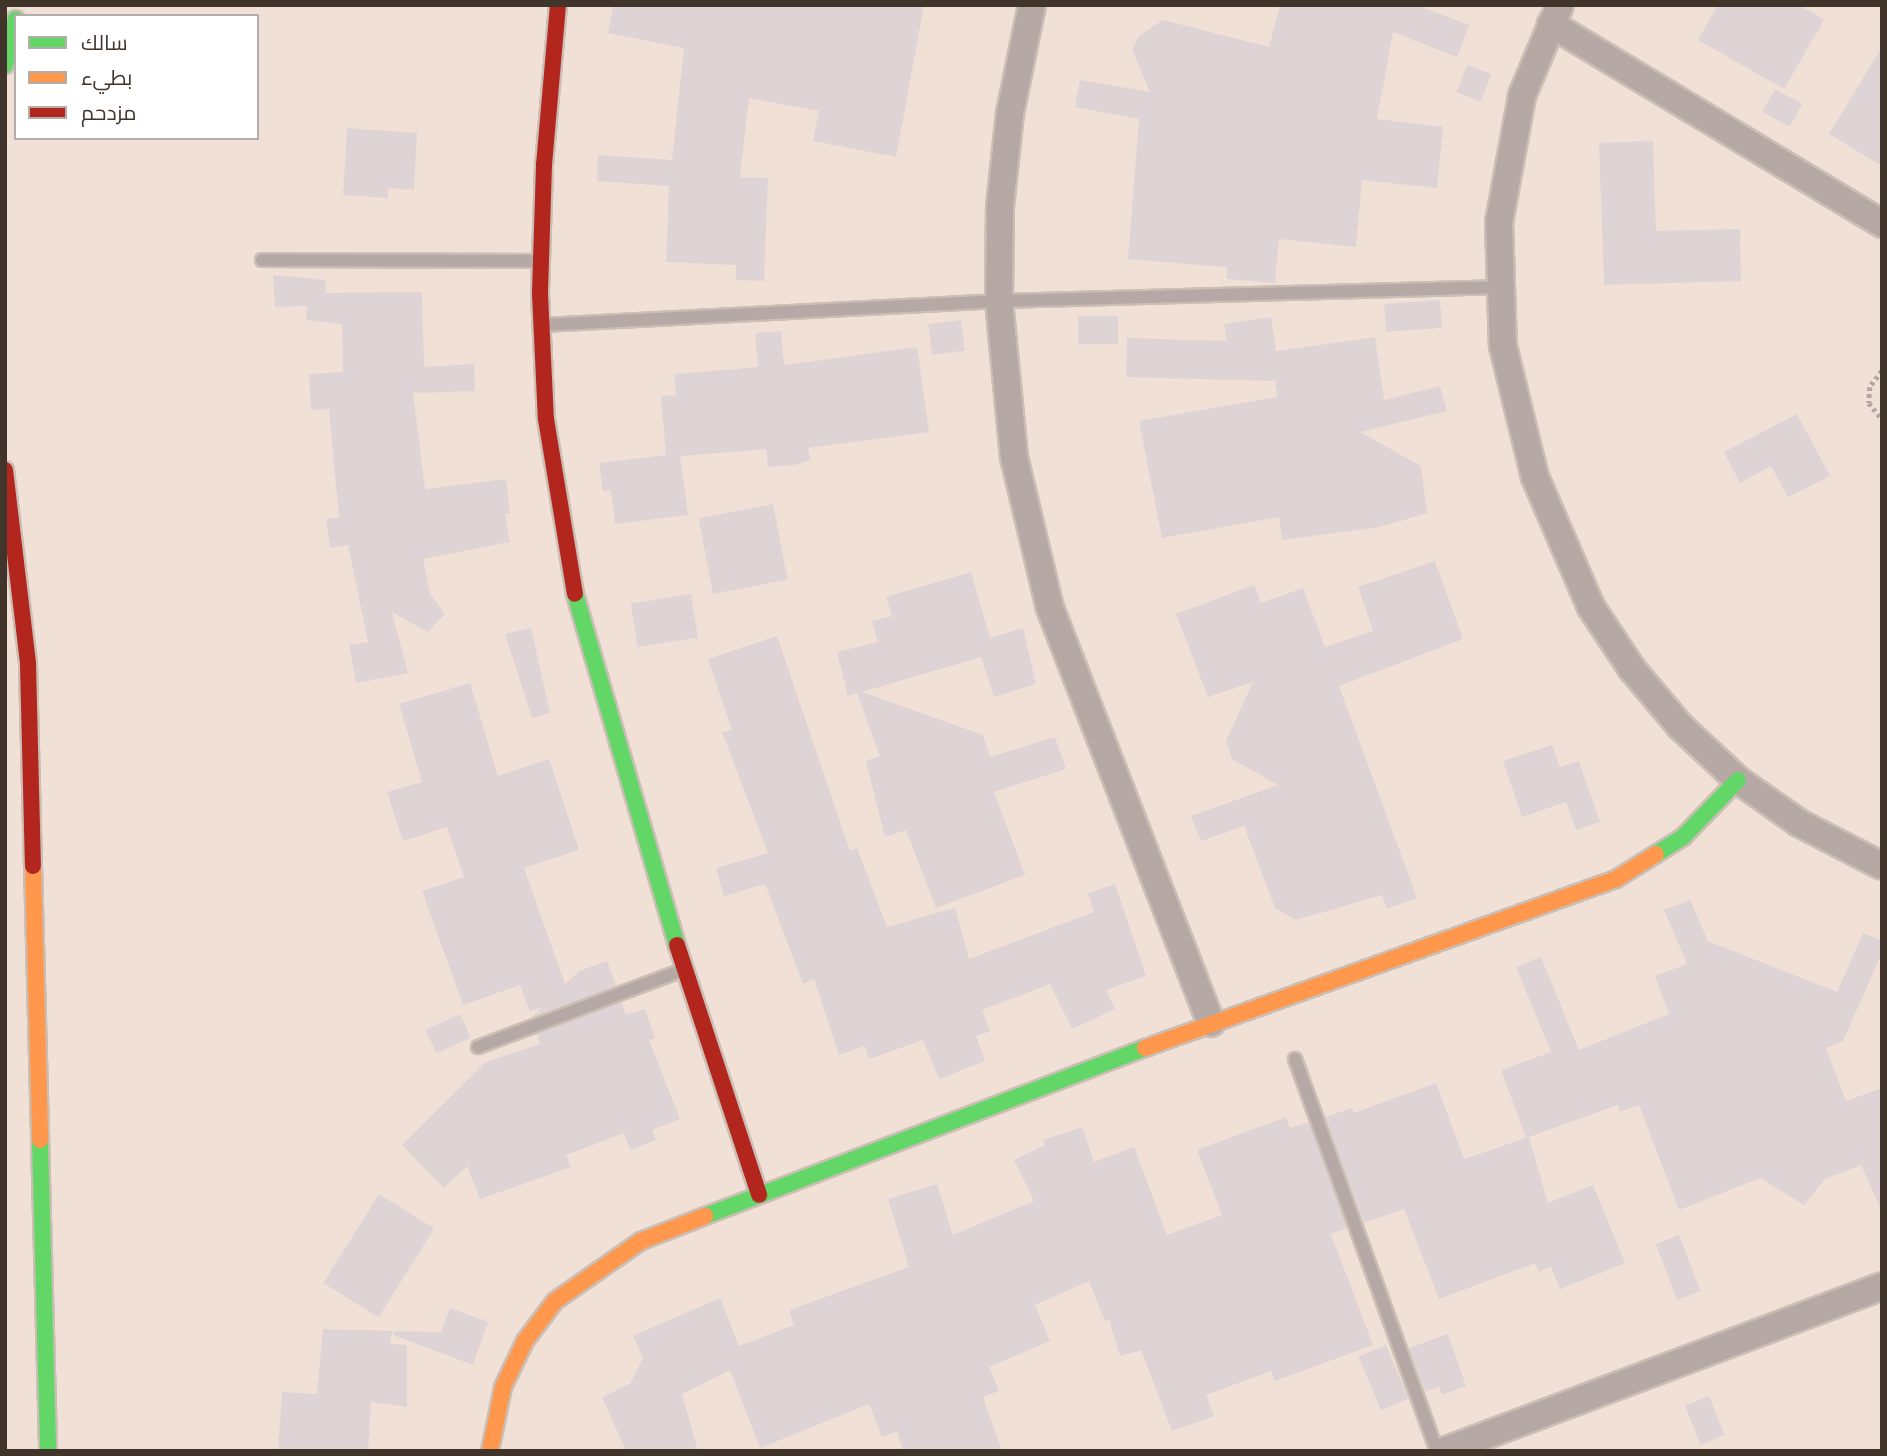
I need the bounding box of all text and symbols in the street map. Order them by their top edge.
legend [14,14,259,140]
text: سالك [81,31,128,55]
text: بطيء [81,66,132,90]
text: مزدحم [81,101,136,125]

